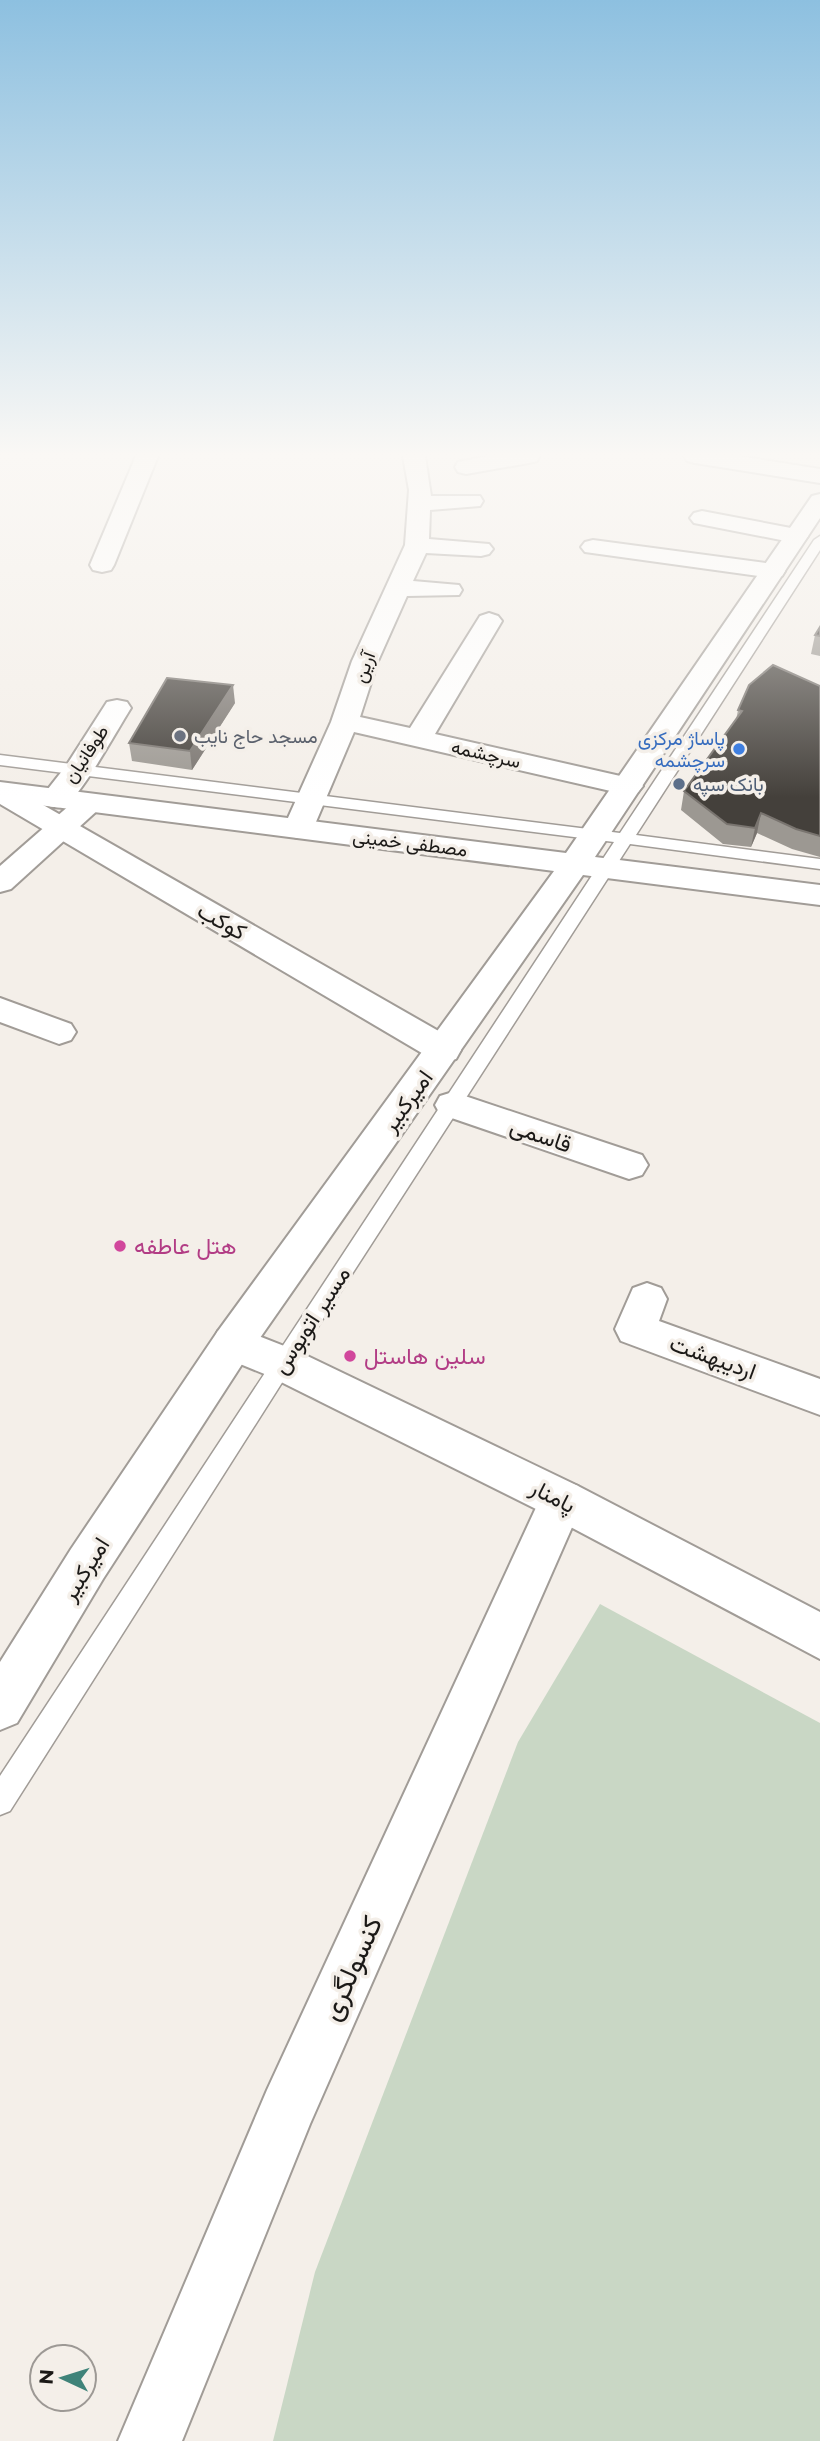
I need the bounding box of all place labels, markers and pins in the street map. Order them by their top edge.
place label: مسجد حاج نایب [194,725,318,749]
place label: پاساژ مرکزی سرچشمه [638,727,725,774]
marker: مسجد حاج نایب [172,728,188,744]
marker: پاساژ مرکزی سرچشمه [731,741,747,757]
place label: بانک سپه [693,773,764,798]
marker: بانک سپه [671,776,687,792]
place label: هتل عاطفه [134,1232,237,1260]
marker: هتل عاطفه [112,1238,128,1254]
place label: سلین هاستل [364,1342,486,1370]
marker: سلین هاستل [342,1348,358,1364]

